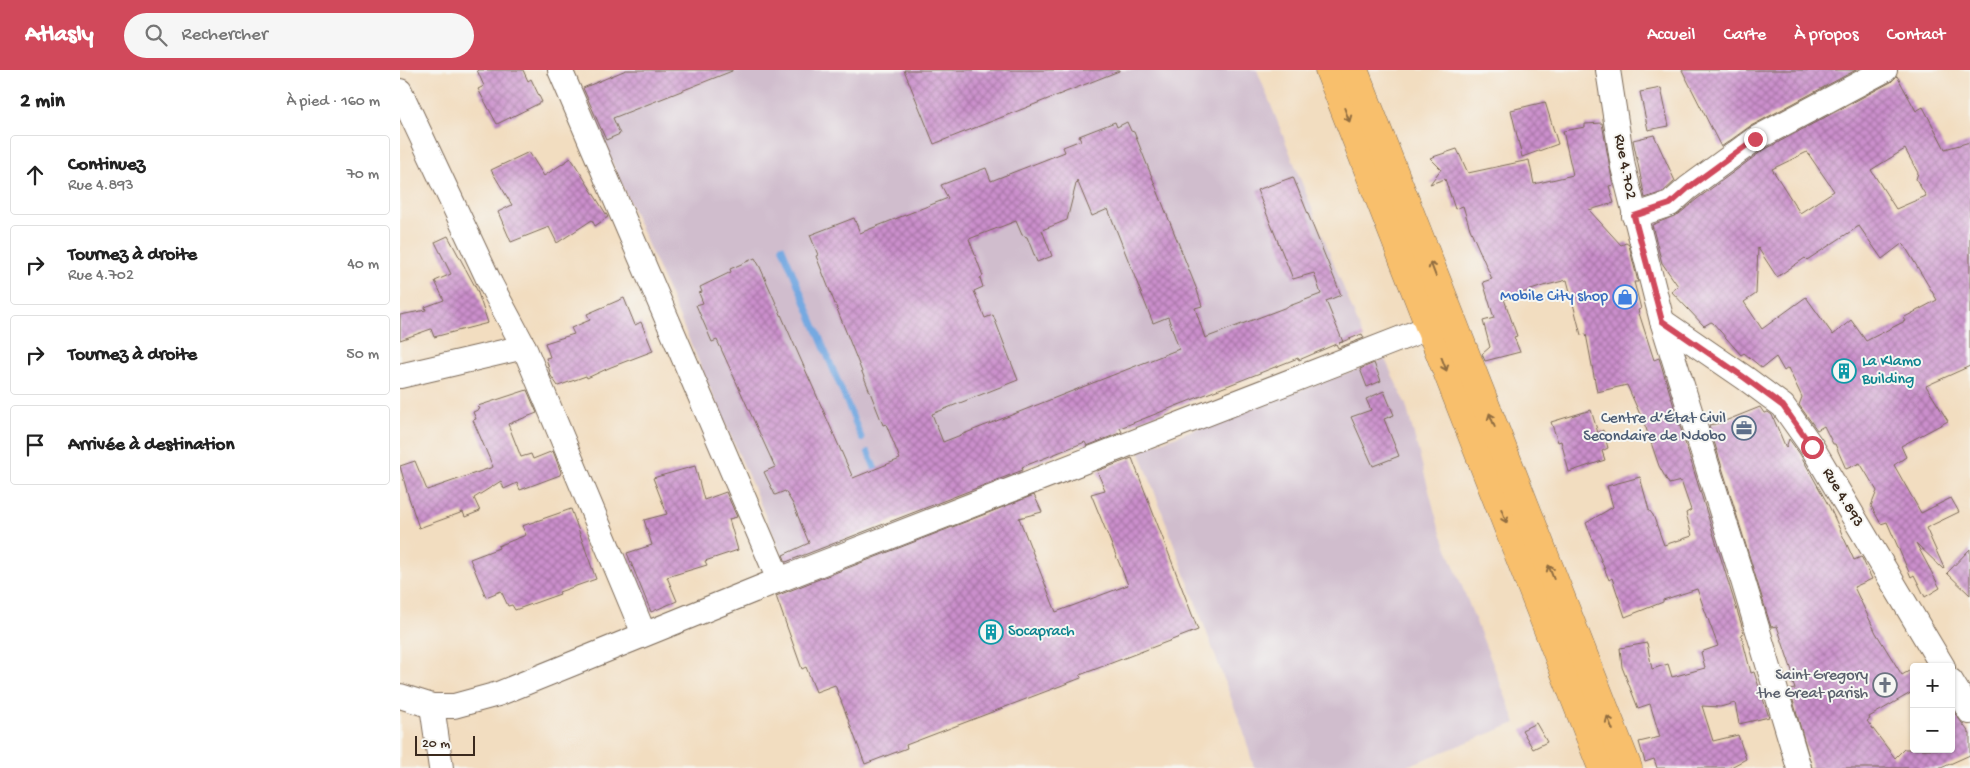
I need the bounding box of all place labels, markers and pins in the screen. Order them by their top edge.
shop icon: Mobile City shop [1612,284,1638,310]
place label: Mobile City shop [1500,288,1608,307]
place label: La Klamo Building [1861,353,1921,390]
building icon: La Klamo Building [1831,358,1857,384]
place label: Centre d’État Civil Secondaire de Ndobo [1583,410,1726,447]
office icon: Centre d’État Civil Secondaire de Ndobo [1731,415,1757,441]
building icon: Socaprach [978,619,1004,645]
place label: Socaprach [1008,623,1075,642]
place label: Saint Gregory the Great parish [1756,667,1868,704]
church icon: Saint Gregory the Great parish [1872,672,1898,698]

